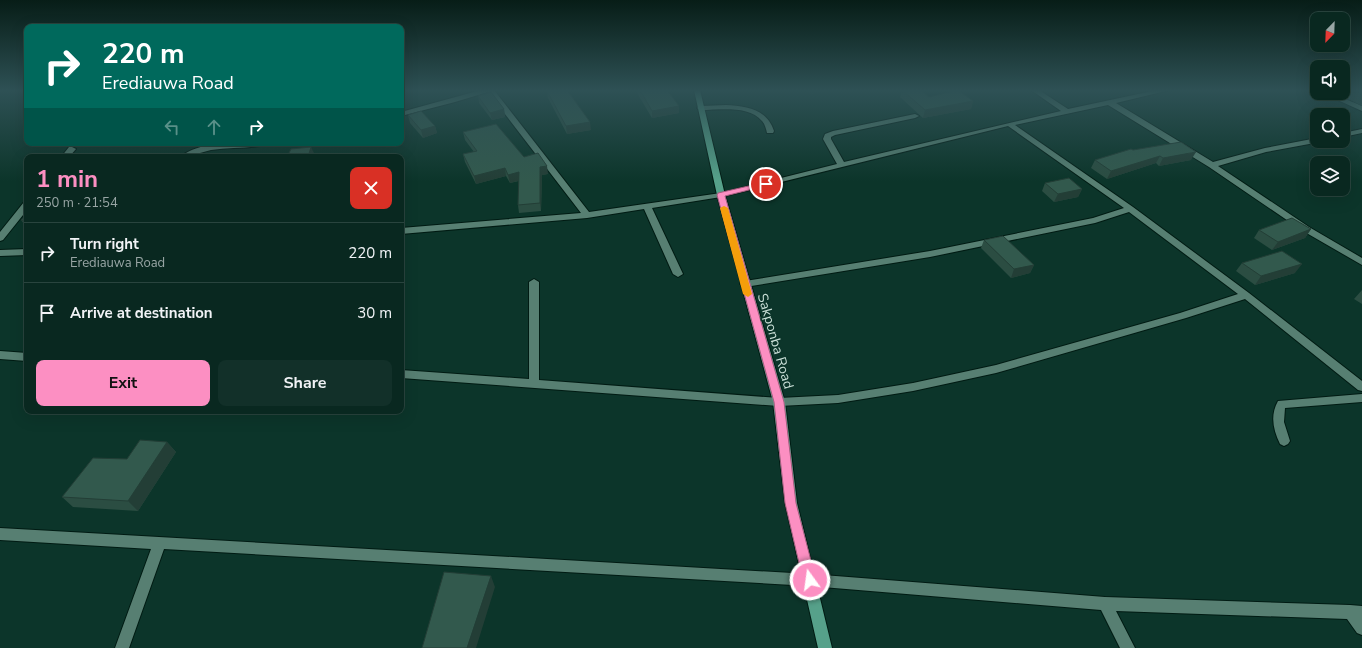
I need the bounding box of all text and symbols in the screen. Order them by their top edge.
north arrow [1310,12,1350,52]
map controls [1310,12,1350,196]
text: 220 m [102,35,185,73]
icon: right [36,40,88,92]
button: sound [1310,60,1350,100]
text: Erediauwa Road [102,71,234,95]
button: search [1310,108,1350,148]
icon: left [161,116,183,138]
icon: ahead [203,116,225,138]
icon: right [245,116,267,138]
button: layers [1310,156,1350,196]
text: 1 min [36,163,98,195]
button: close [350,167,392,209]
pin [749,167,783,201]
icon: arrive [755,173,777,195]
text: 250 m · 21:54 [36,194,118,212]
text: Turn right [70,234,139,254]
icon: right [36,242,58,264]
text: 220 m [348,243,392,263]
text: Erediauwa Road [70,254,165,272]
street label: Sakponba Road [753,291,798,391]
icon: arrive [36,302,58,324]
text: Arrive at destination [70,303,213,323]
text: 30 m [357,303,392,323]
button: Exit [36,360,210,406]
button: Share [218,360,392,406]
position arrow [789,559,831,601]

